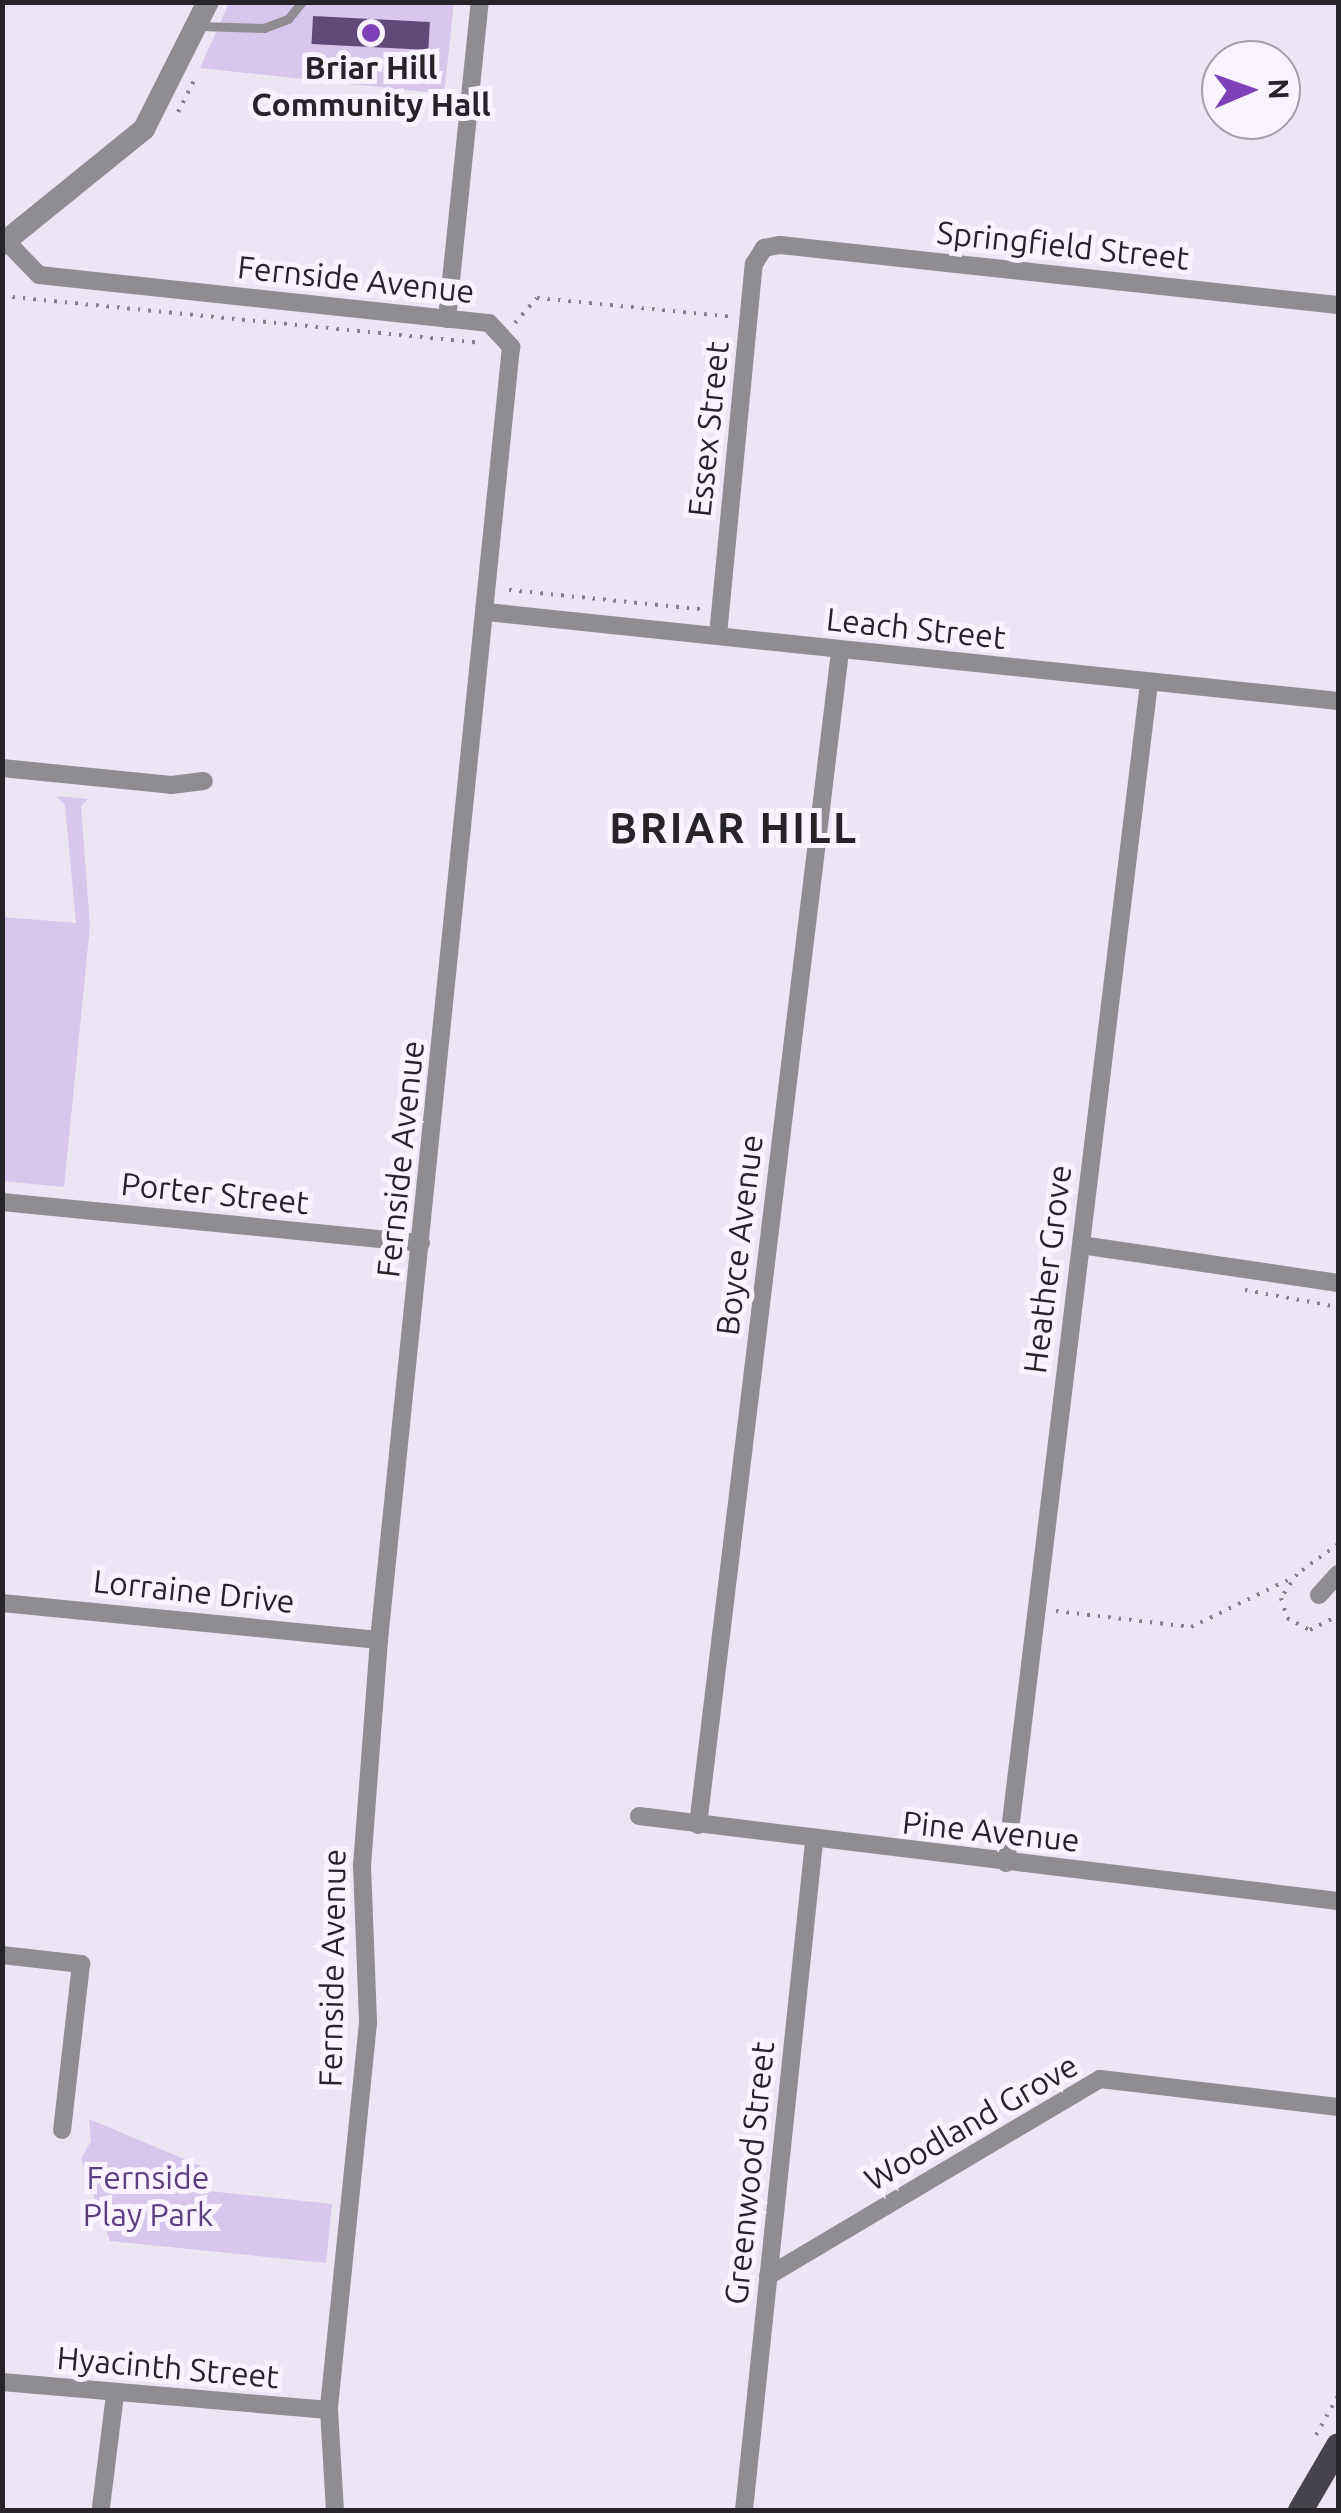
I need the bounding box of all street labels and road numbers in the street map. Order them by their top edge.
street label: Springfield Street [935,213,1191,277]
street label: Fernside Avenue [236,247,476,311]
street label: Essex Street [680,339,736,519]
street label: Leach Street [824,599,1008,657]
street label: Fernside Avenue [368,1039,432,1279]
street label: Boyce Avenue [708,1132,770,1338]
street label: Heather Grove [1015,1163,1079,1375]
street label: Porter Street [119,1164,311,1222]
street label: Lorraine Drive [91,1561,297,1621]
street label: Pine Avenue [900,1803,1082,1859]
street label: Fernside Avenue [311,1849,353,2087]
street label: Greenwood Street [716,2039,782,2307]
street label: Woodland Grove [858,2045,1084,2199]
street label: Hyacinth Street [55,2338,281,2396]

